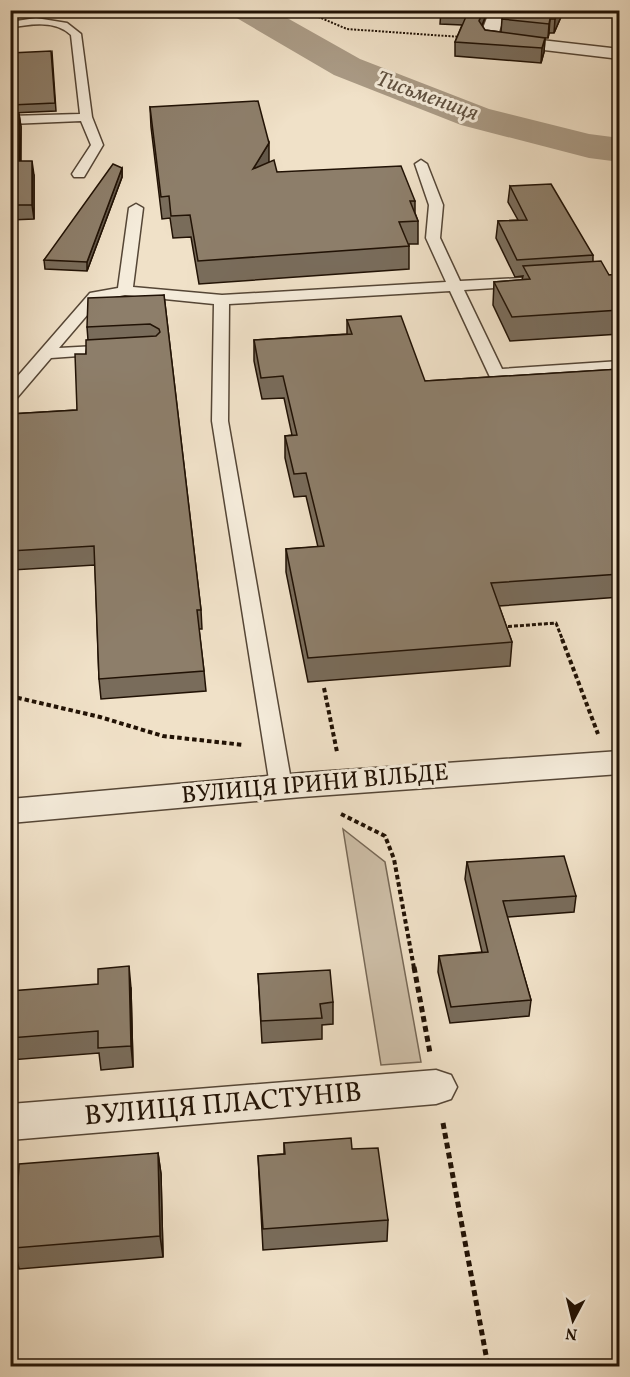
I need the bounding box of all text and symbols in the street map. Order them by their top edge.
water label: Тисьмениця [372,64,482,130]
street label: ВУЛИЦЯ ІРИНИ ВІЛЬДЕ [180,756,450,814]
street label: ВУЛИЦЯ ПЛАСТУНІВ [83,1073,363,1137]
north arrow [543,1290,603,1350]
text: N [564,1321,579,1345]

